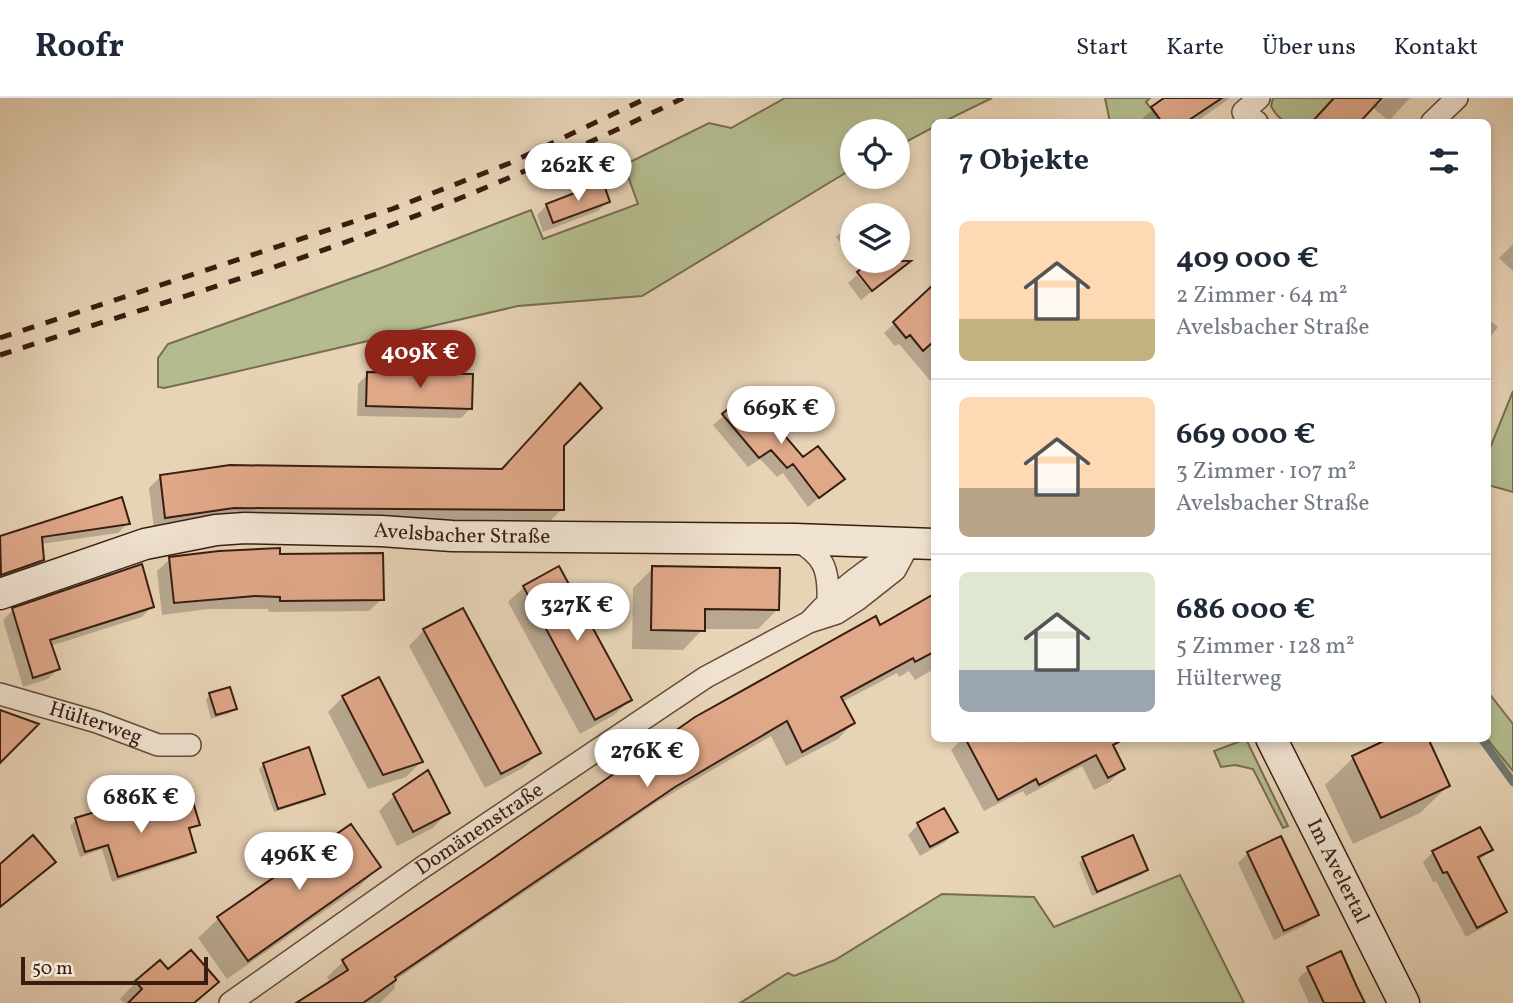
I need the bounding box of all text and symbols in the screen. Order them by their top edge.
text: Roofr [35,25,124,71]
text: Start [1076,31,1128,65]
text: Karte [1166,31,1224,65]
text: Über uns [1262,31,1356,65]
text: Kontakt [1394,31,1478,65]
map controls [840,119,910,273]
button: locate [840,119,910,189]
text: 7 Objekte [959,140,1089,182]
icon: filters [1425,142,1463,180]
pin: 262K € [521,144,635,203]
text: 262K € [541,150,615,182]
button: layers [840,203,910,273]
text: 409 000 € [1176,238,1319,280]
icon: home [1015,249,1099,333]
text: 2 Zimmer · 64 m² [1176,280,1348,312]
text: Avelsbacher Straße [1176,312,1369,344]
pin: 409K € [363,330,477,390]
text: 409K € [381,337,459,369]
pin: 669K € [724,386,838,446]
text: 669K € [743,393,819,425]
text: 669 000 € [1176,414,1316,456]
icon: home [1015,425,1099,509]
text: 3 Zimmer · 107 m² [1176,456,1356,488]
text: Avelsbacher Straße [1176,488,1369,520]
street label: Avelsbacher Straße [373,516,551,551]
pin: 327K € [520,584,634,643]
text: 686 000 € [1176,589,1315,631]
text: 327K € [541,590,613,622]
icon: home [1015,600,1099,684]
text: 5 Zimmer · 128 m² [1176,631,1354,663]
text: Hülterweg [1176,663,1282,695]
street label: Hülterweg [46,694,146,752]
pin: 276K € [590,730,704,789]
text: 276K € [610,736,684,768]
pin: 686K € [84,776,198,835]
street label: Domänenstraße [409,776,549,883]
text: 686K € [103,782,179,814]
street label: Im Avelertal [1299,814,1376,929]
pin: 496K € [242,832,356,892]
text: 496K € [260,839,338,871]
scale bar [21,954,208,986]
text: 50 m [32,956,73,982]

